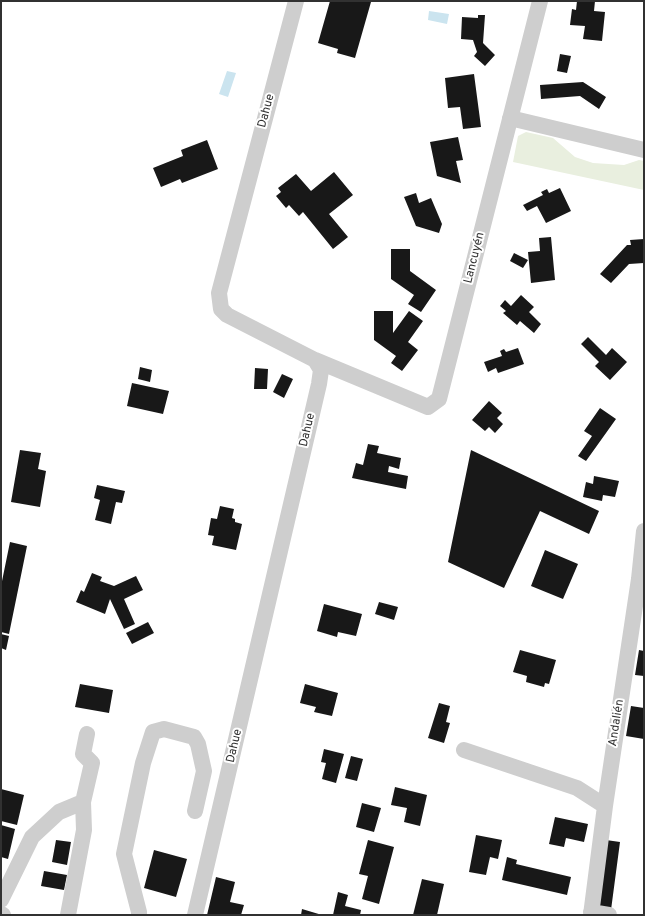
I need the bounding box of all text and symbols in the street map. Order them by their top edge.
street label: Dahue [256,93,278,129]
street label: Lancuyén [462,231,488,285]
street label: Dahue [297,412,319,448]
street label: Andalién [606,698,628,748]
street label: Dahue [224,728,246,764]

